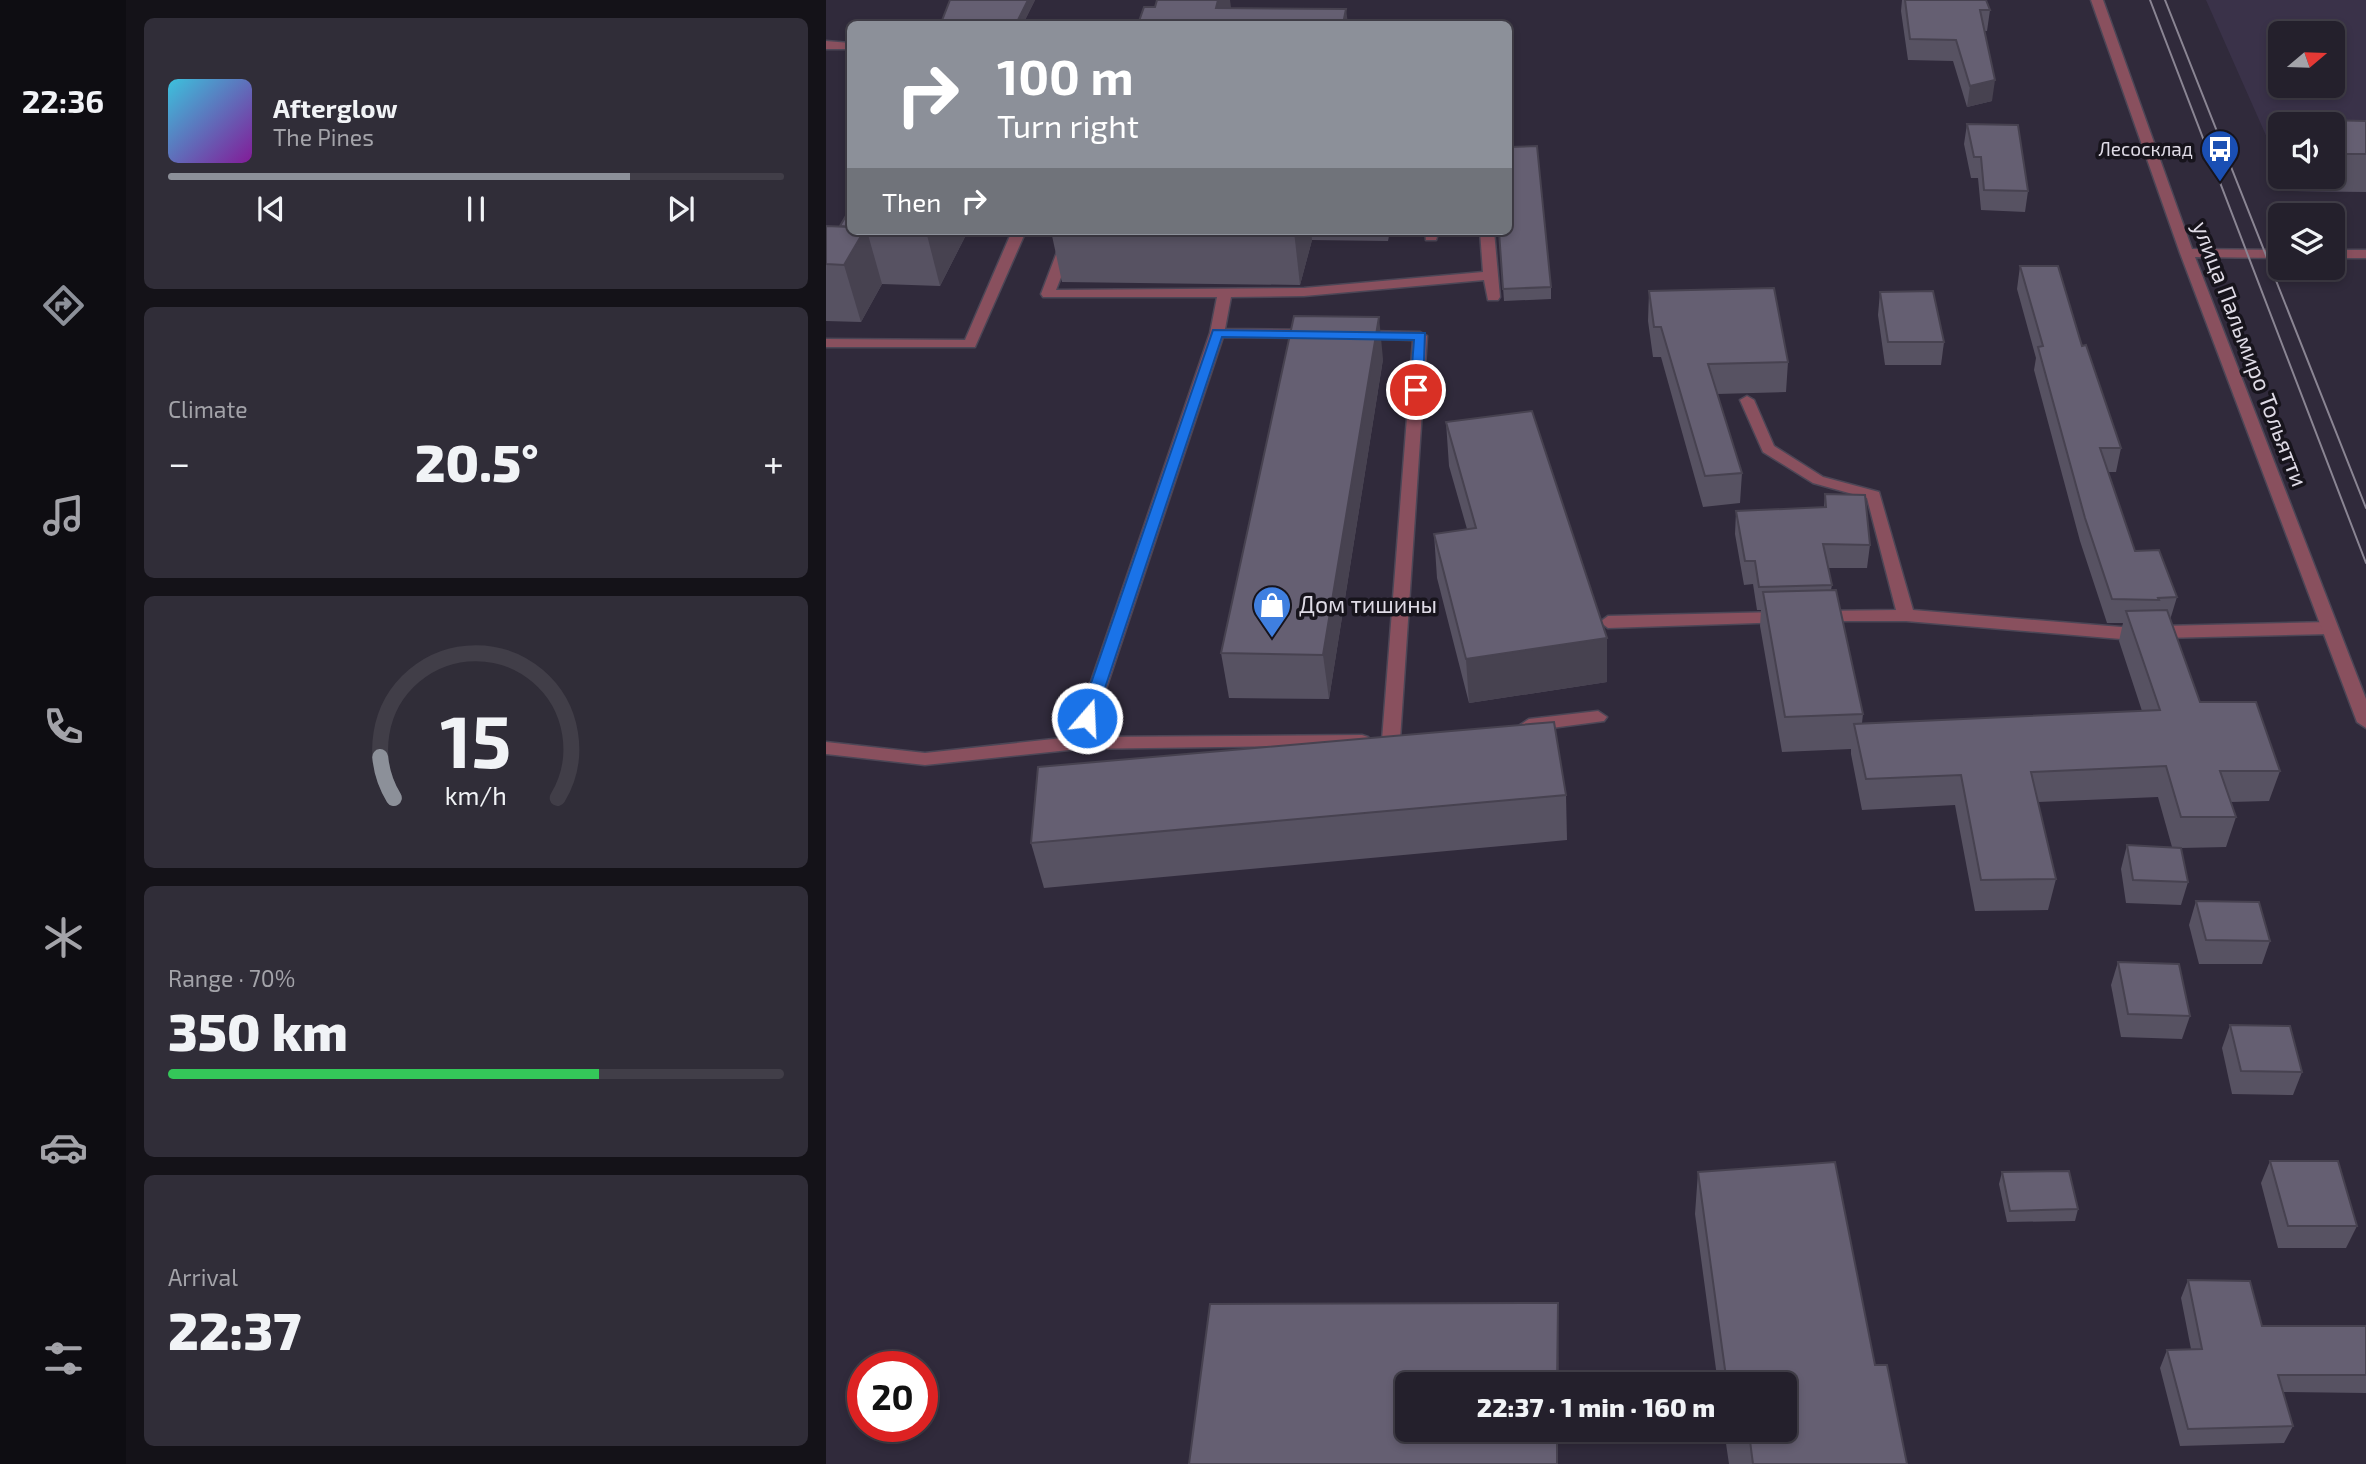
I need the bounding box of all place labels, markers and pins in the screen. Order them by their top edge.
bus stop icon: Лесосклад [2199,128,2241,183]
place label: Лесосклад [2098,137,2193,160]
pin [1386,360,1446,420]
shop icon: Дом тишины [1251,584,1293,639]
place label: Дом тишины [1299,590,1437,618]

